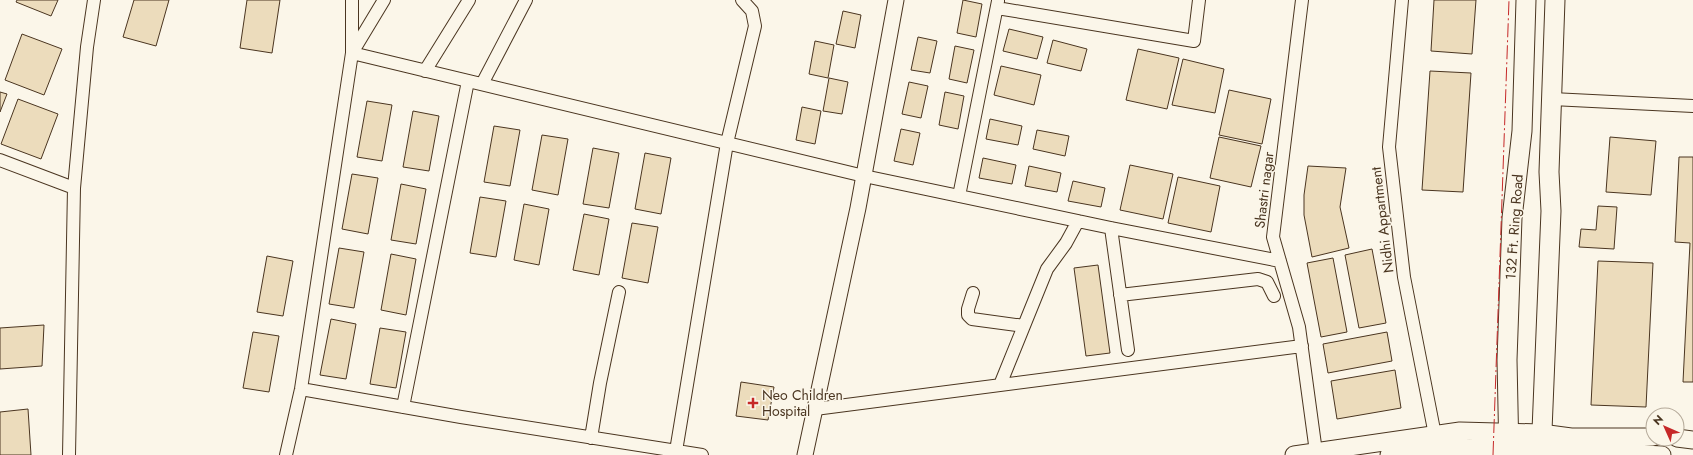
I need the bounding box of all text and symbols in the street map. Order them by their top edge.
street label: Shastri nagar [1249,150,1279,229]
street label: Nidhi Appartment [1366,165,1398,274]
street label: 132 Ft. Ring Road [1500,173,1528,281]
place label: Neo Children Hospital [762,385,843,421]
marker: Neo Children Hospital [747,397,759,409]
north arrow [1645,407,1685,447]
text: N [1649,411,1667,429]

